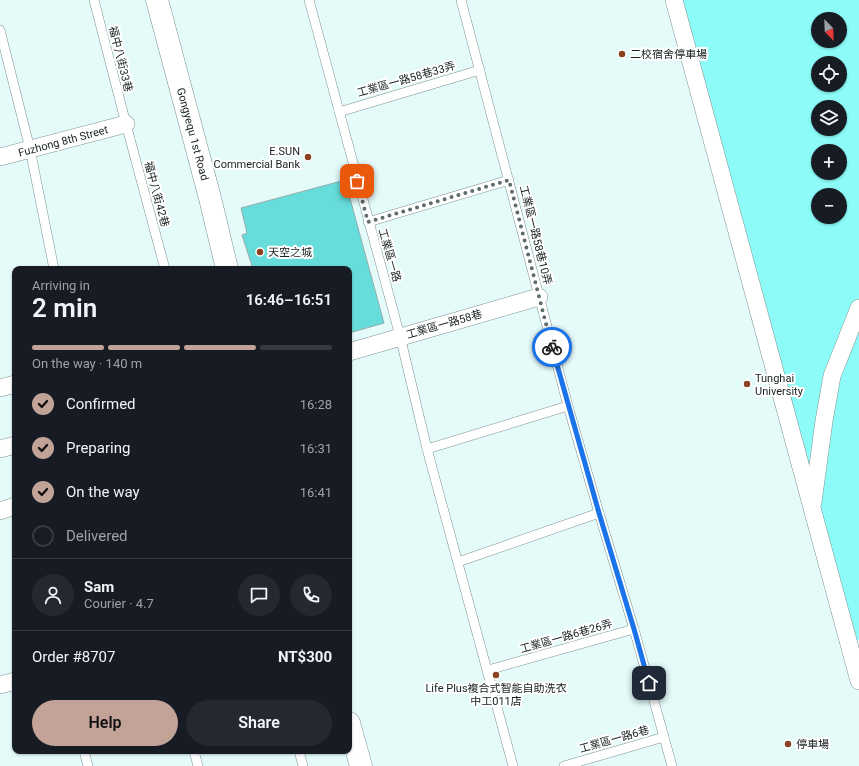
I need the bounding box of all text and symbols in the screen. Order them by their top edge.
north arrow [811,12,847,48]
map controls [811,12,847,224]
street label: 福中八街33巷 [106,25,135,93]
place label: 二校宿舍停車場 [630,48,707,61]
marker: 二校宿舍停車場 [617,49,627,59]
button: locate [811,56,847,92]
street label: 工業區一路58巷33弄 [355,59,457,100]
street label: Gongyequ 1st Road [174,86,211,182]
button: layers [811,100,847,136]
street label: Fuzhong 8th Street [17,123,110,160]
button: + [811,144,847,180]
place label: E.SUN Commercial Bank [214,145,300,171]
marker: E.SUN Commercial Bank [303,152,313,162]
street label: 福中八街42巷 [142,160,172,228]
pin [340,164,374,198]
icon: bag [346,170,368,192]
street label: 工業區一路58巷10弄 [517,184,554,286]
button: − [811,188,847,224]
street label: 工業區一路 [376,227,403,283]
place label: 天空之城 [268,246,312,259]
marker: 天空之城 [255,247,265,257]
text: Arriving in [32,278,90,293]
text: 16:46–16:51 [246,291,332,309]
text: 2 min [32,293,97,323]
street label: 工業區一路58巷 [405,307,484,342]
courier [532,327,572,367]
icon: bike [541,336,563,358]
text: On the way · 140 m [32,356,142,371]
place label: Tunghai University [755,372,804,398]
marker: Tunghai University [742,379,752,389]
icon: check [32,393,54,415]
text: Confirmed [66,395,136,413]
text: 16:28 [300,397,332,412]
icon: check [32,437,54,459]
text: Preparing [66,439,130,457]
text: 16:31 [300,441,332,456]
icon: check [32,481,54,503]
text: On the way [66,483,140,501]
text: 16:41 [300,485,332,500]
text: Delivered [66,527,128,545]
button: person [32,574,74,616]
button: chat [238,574,280,616]
button: phone [290,574,332,616]
text: Sam [84,578,114,596]
text: Courier · 4.7 [84,596,154,611]
street label: 工業區一路6巷26弄 [518,617,614,656]
text: Order #8707 [32,648,115,666]
text: NT$300 [278,648,332,666]
pin [632,666,666,700]
marker: Life Plus複合式智能自助洗衣 中工011店 [491,670,501,680]
icon: home [638,672,660,694]
place label: Life Plus複合式智能自助洗衣 中工011店 [425,682,567,708]
button: Help [32,700,178,746]
button: Share [186,700,332,746]
street label: 工業區一路6巷 [578,723,651,756]
place label: 停車場 [796,738,829,751]
marker: 停車場 [783,739,793,749]

